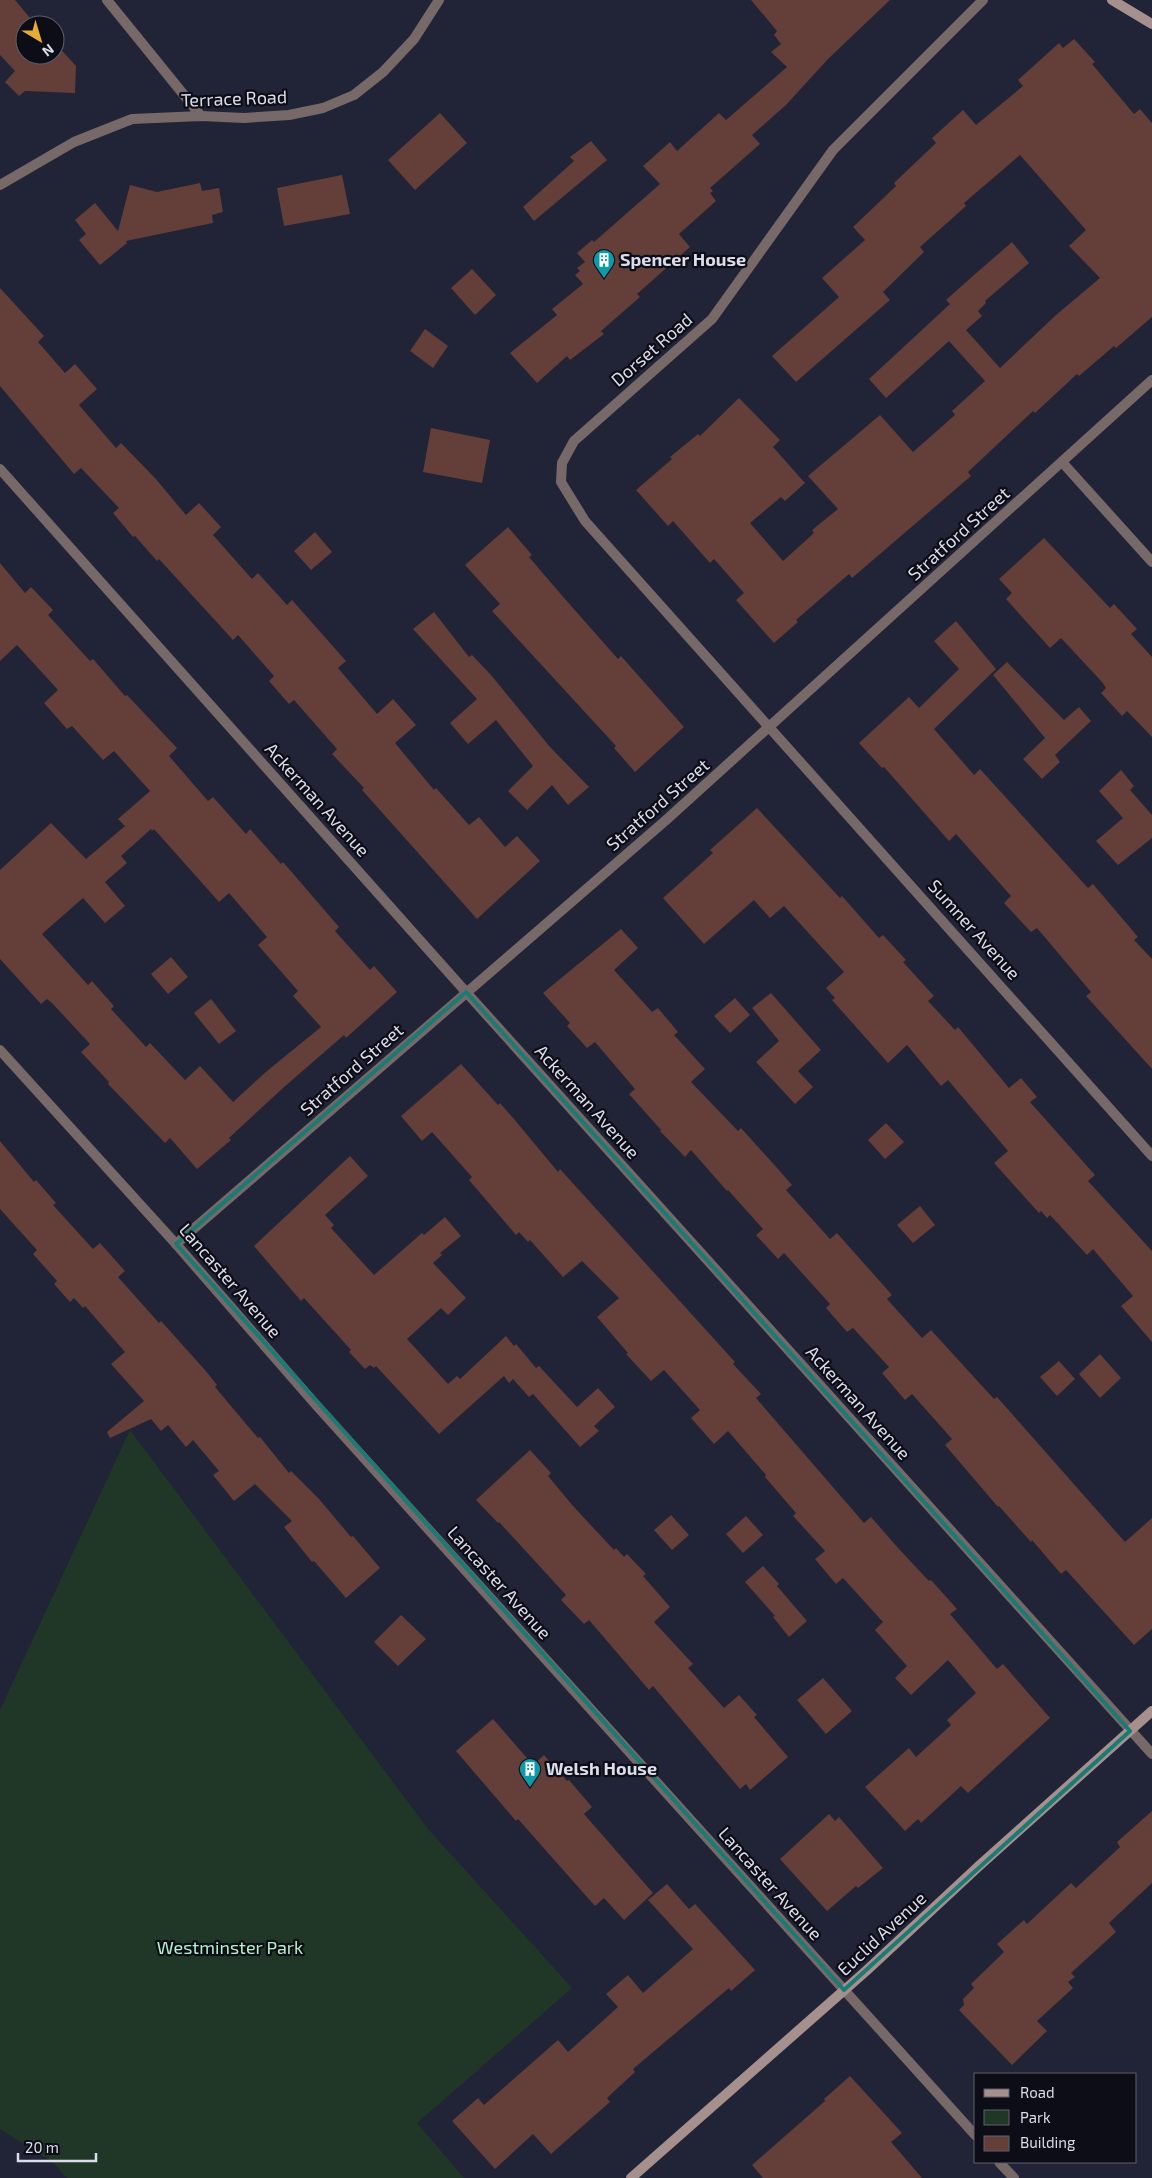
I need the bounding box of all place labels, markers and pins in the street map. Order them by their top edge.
building icon: Spencer House [592,248,616,279]
place label: Spencer House [620,248,746,270]
building icon: Welsh House [518,1757,542,1788]
place label: Welsh House [546,1757,657,1779]

